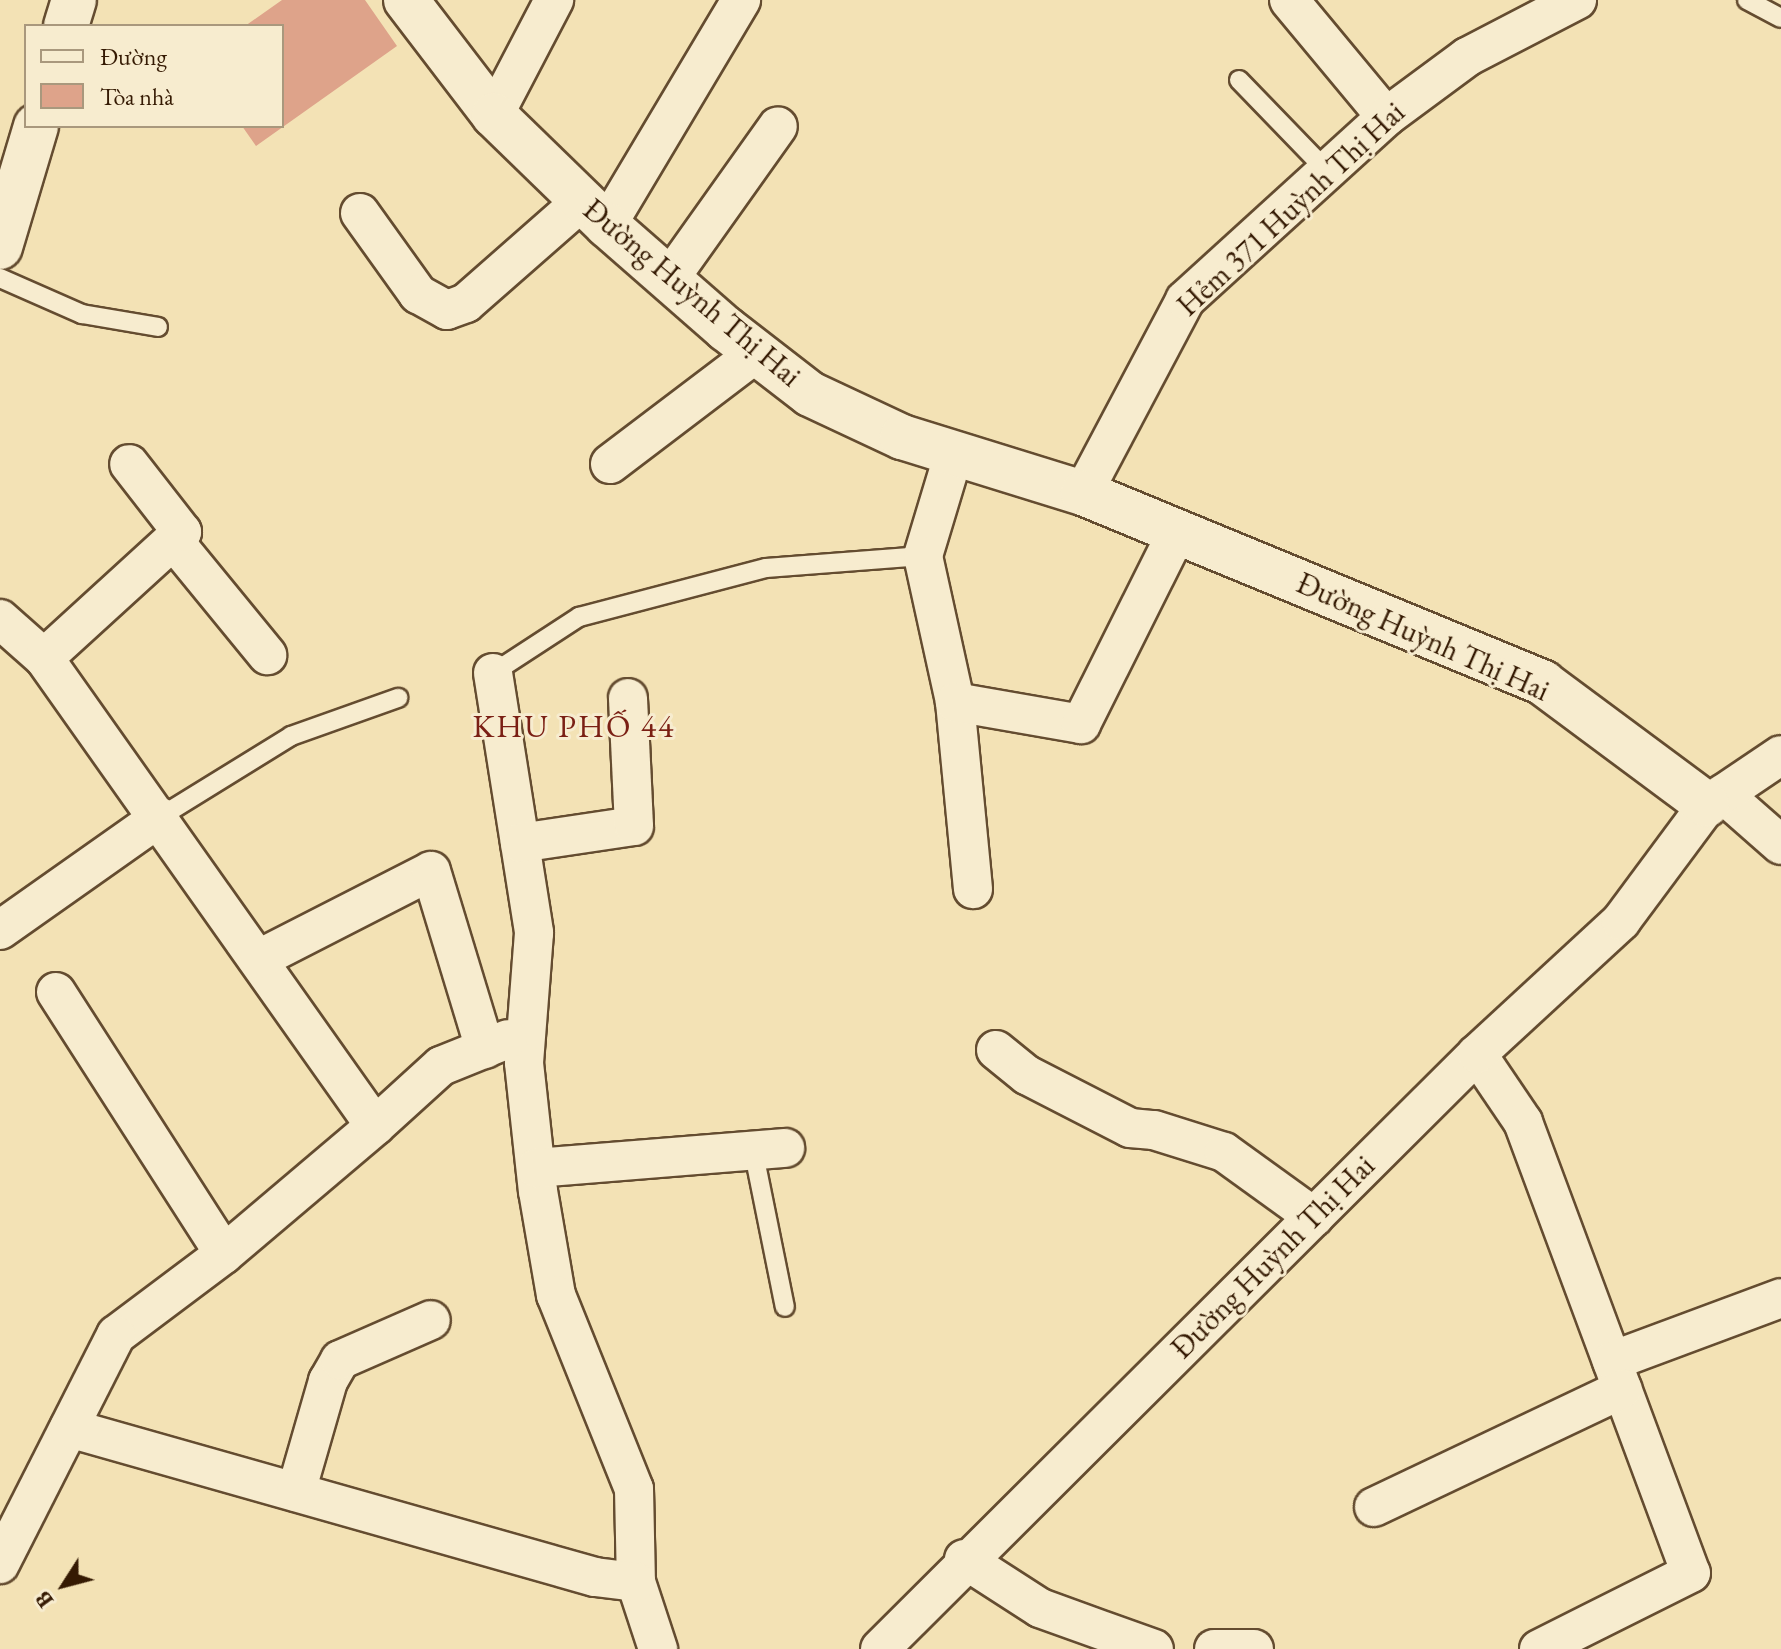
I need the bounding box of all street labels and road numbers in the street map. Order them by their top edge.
street label: Hẻm 371 Huỳnh Thị Hai [1170,94,1412,324]
street label: Đường Huỳnh Thị Hai [576,192,808,394]
street label: Đường Huỳnh Thị Hai [1291,565,1555,709]
street label: Đường Huỳnh Thị Hai [1164,1148,1382,1366]

